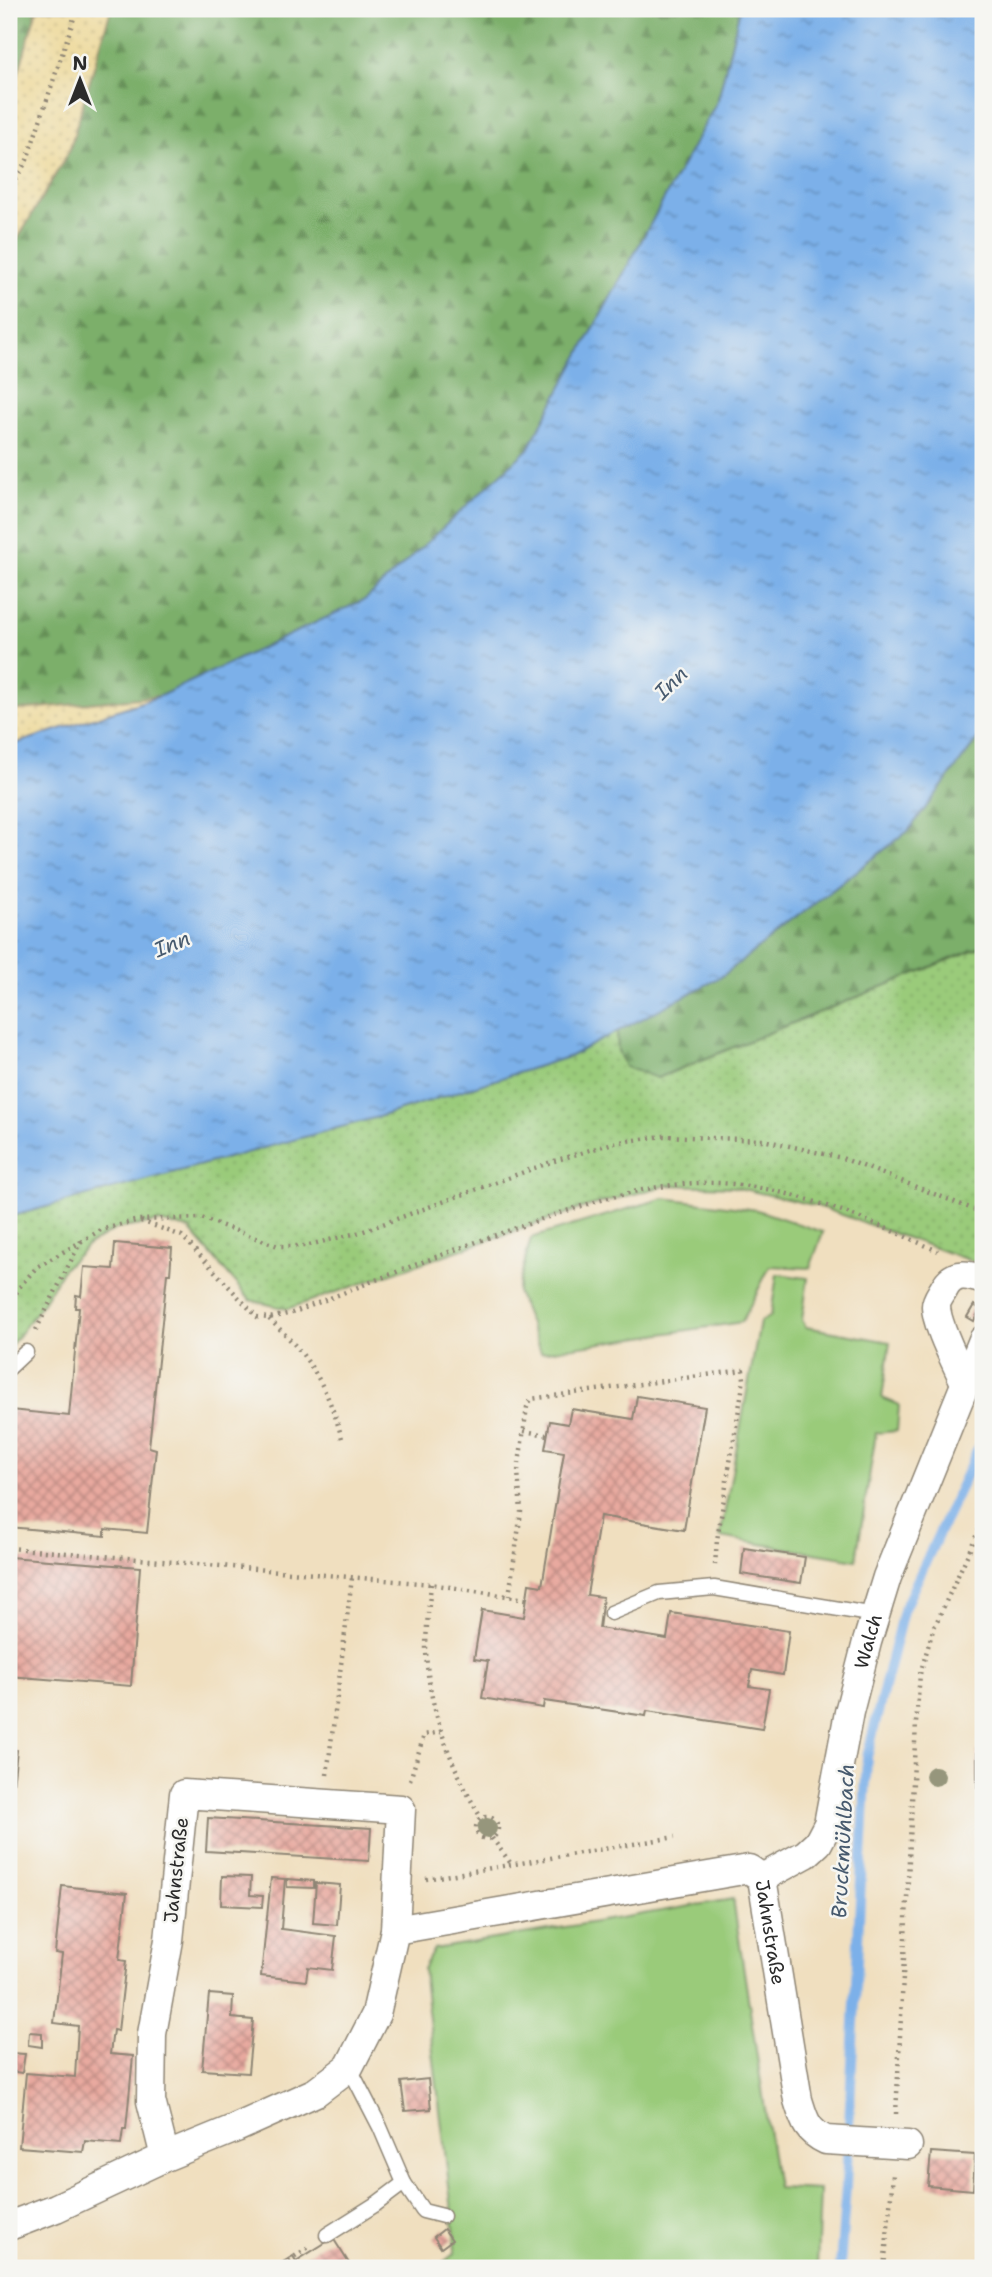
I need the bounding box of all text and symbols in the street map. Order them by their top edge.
north arrow [46,46,116,116]
text: N [72,51,88,76]
water label: Inn [647,660,694,707]
water label: Inn [149,924,194,964]
street label: Walch [848,1611,887,1671]
water label: Bruckmühlbach [825,1763,861,1919]
street label: Jahnstraße [158,1816,194,1924]
street label: Jahnstraße [750,1878,792,1987]

